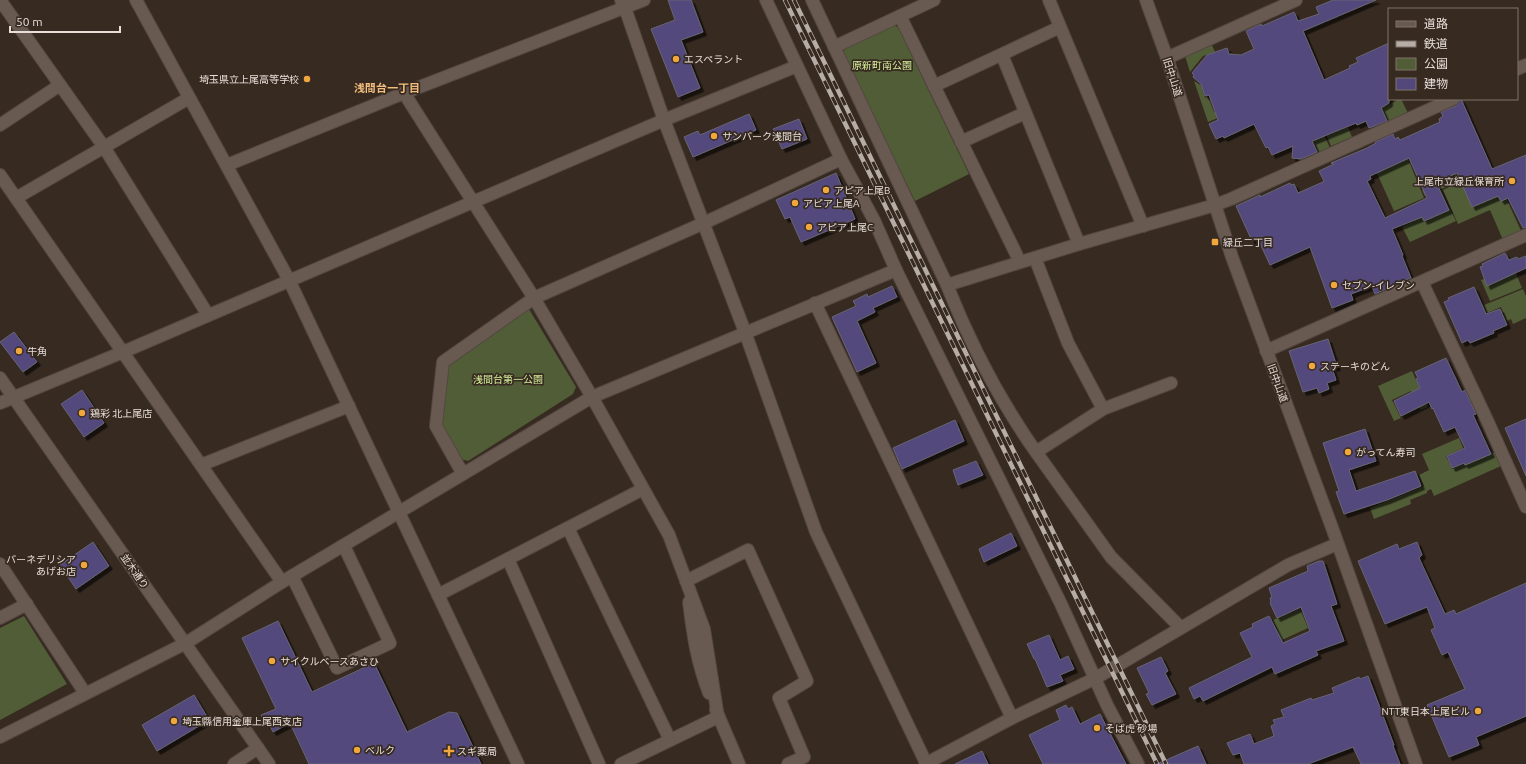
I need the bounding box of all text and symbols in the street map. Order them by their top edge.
scale bar [10,8,120,34]
legend [1388,8,1518,100]
text: 50 m [16,15,43,28]
text: 道路 [1424,17,1448,30]
text: 鉄道 [1424,37,1448,50]
marker: エスペラント [671,54,681,64]
place label: エスペラント [684,54,743,65]
street label: 旧中山道 [1161,56,1184,98]
text: 公園 [1424,57,1448,70]
park label: 原新町南公園 [852,60,912,71]
place label: 埼玉県立上尾高等学校 [199,74,299,85]
marker: 埼玉県立上尾高等学校 [302,74,312,84]
text: 建物 [1424,77,1448,90]
district label: 浅間台一丁目 [354,82,420,94]
marker: サンパーク浅間台 [709,131,719,141]
place label: サンパーク浅間台 [722,131,802,142]
place label: 上尾市立緑丘保育所 [1414,176,1504,187]
marker: 上尾市立緑丘保育所 [1507,176,1517,186]
marker: アピア上尾B [821,185,831,195]
place label: アピア上尾B [834,185,890,196]
marker: アピア上尾A [790,198,800,208]
place label: アピア上尾A [803,198,860,209]
marker: アピア上尾C [804,222,814,232]
place label: アピア上尾C [817,222,873,233]
marker: 緑丘二丁目 [1210,237,1220,247]
place label: 緑丘二丁目 [1223,237,1273,248]
marker: セブン-イレブン [1329,280,1339,290]
place label: セブン-イレブン [1342,280,1415,291]
marker: 牛角 [14,346,24,356]
place label: 牛角 [27,346,47,357]
marker: ステーキのどん [1307,361,1317,371]
place label: ステーキのどん [1320,361,1390,372]
street label: 旧中山道 [1266,362,1290,404]
park label: 浅間台第一公園 [473,374,543,385]
marker: 鶏彩 北上尾店 [77,408,87,418]
place label: 鶏彩 北上尾店 [90,408,152,419]
marker: がってん寿司 [1343,447,1353,457]
place label: がってん寿司 [1356,447,1416,458]
street label: 並木通り [119,552,151,591]
place label: パーネデリシア あげお店 [6,554,76,577]
marker: パーネデリシア あげお店 [79,560,89,570]
marker: サイクルベースあさひ [267,656,277,666]
place label: サイクルベースあさひ [280,656,379,667]
place label: NTT東日本上尾ビル [1382,706,1470,717]
marker: NTT東日本上尾ビル [1473,706,1483,716]
marker: 埼玉縣信用金庫上尾西支店 [169,716,179,726]
place label: 埼玉縣信用金庫上尾西支店 [182,716,302,727]
marker: そば虎 砂場 [1092,723,1102,733]
place label: そば虎 砂場 [1105,723,1157,734]
marker: ベルク [352,745,362,755]
place label: ベルク [365,745,395,756]
marker: スギ薬局 [444,746,454,756]
place label: スギ薬局 [457,746,497,757]

